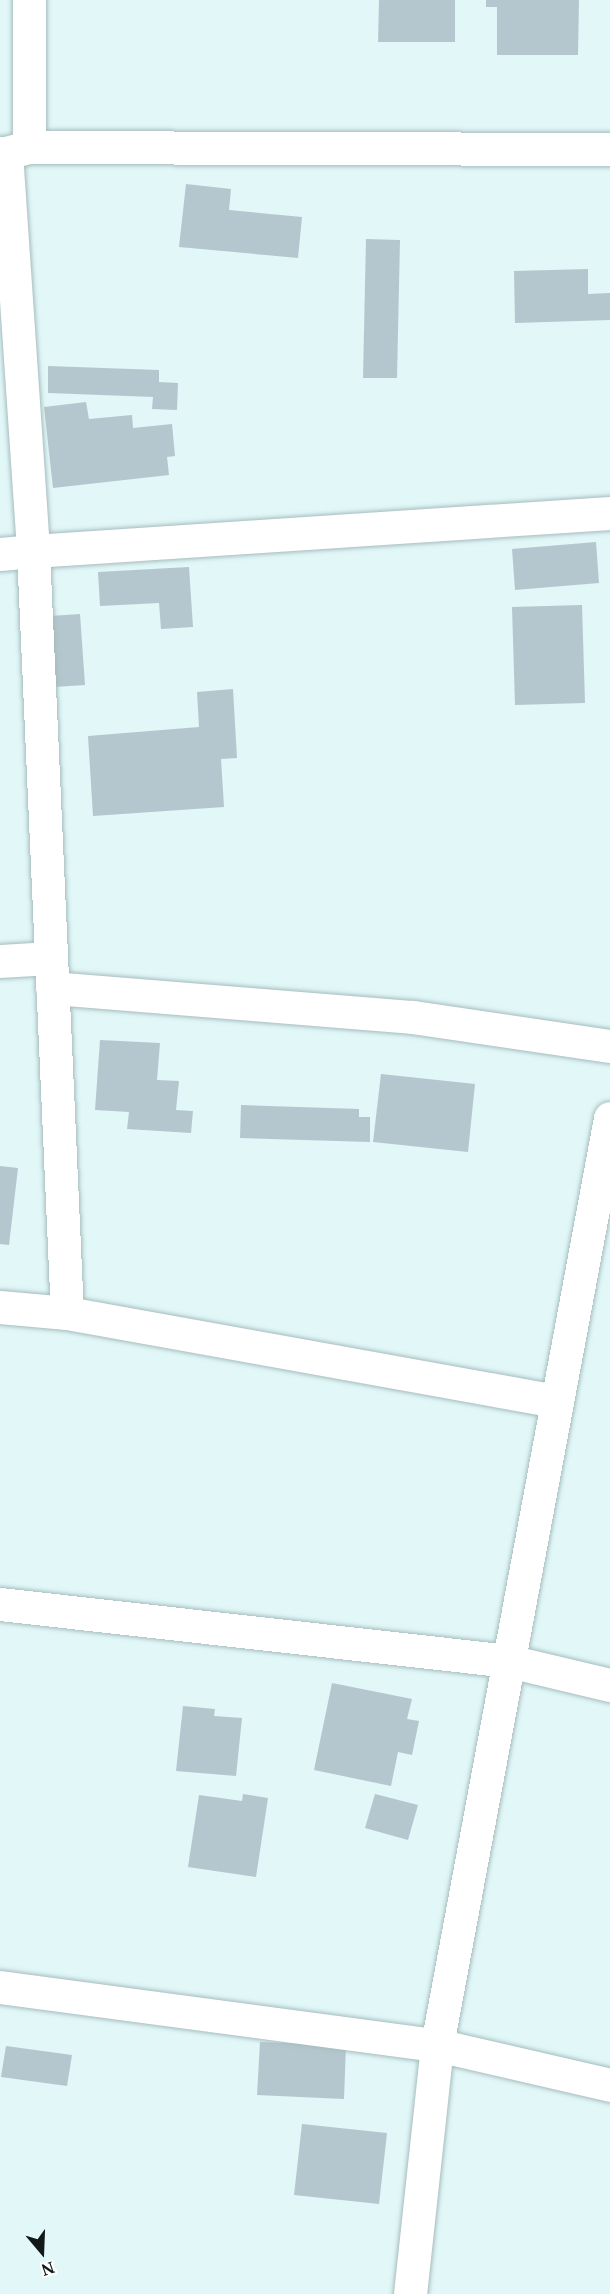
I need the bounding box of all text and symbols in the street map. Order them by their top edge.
north arrow [12,2222,72,2282]
text: N [38,2257,57,2281]

